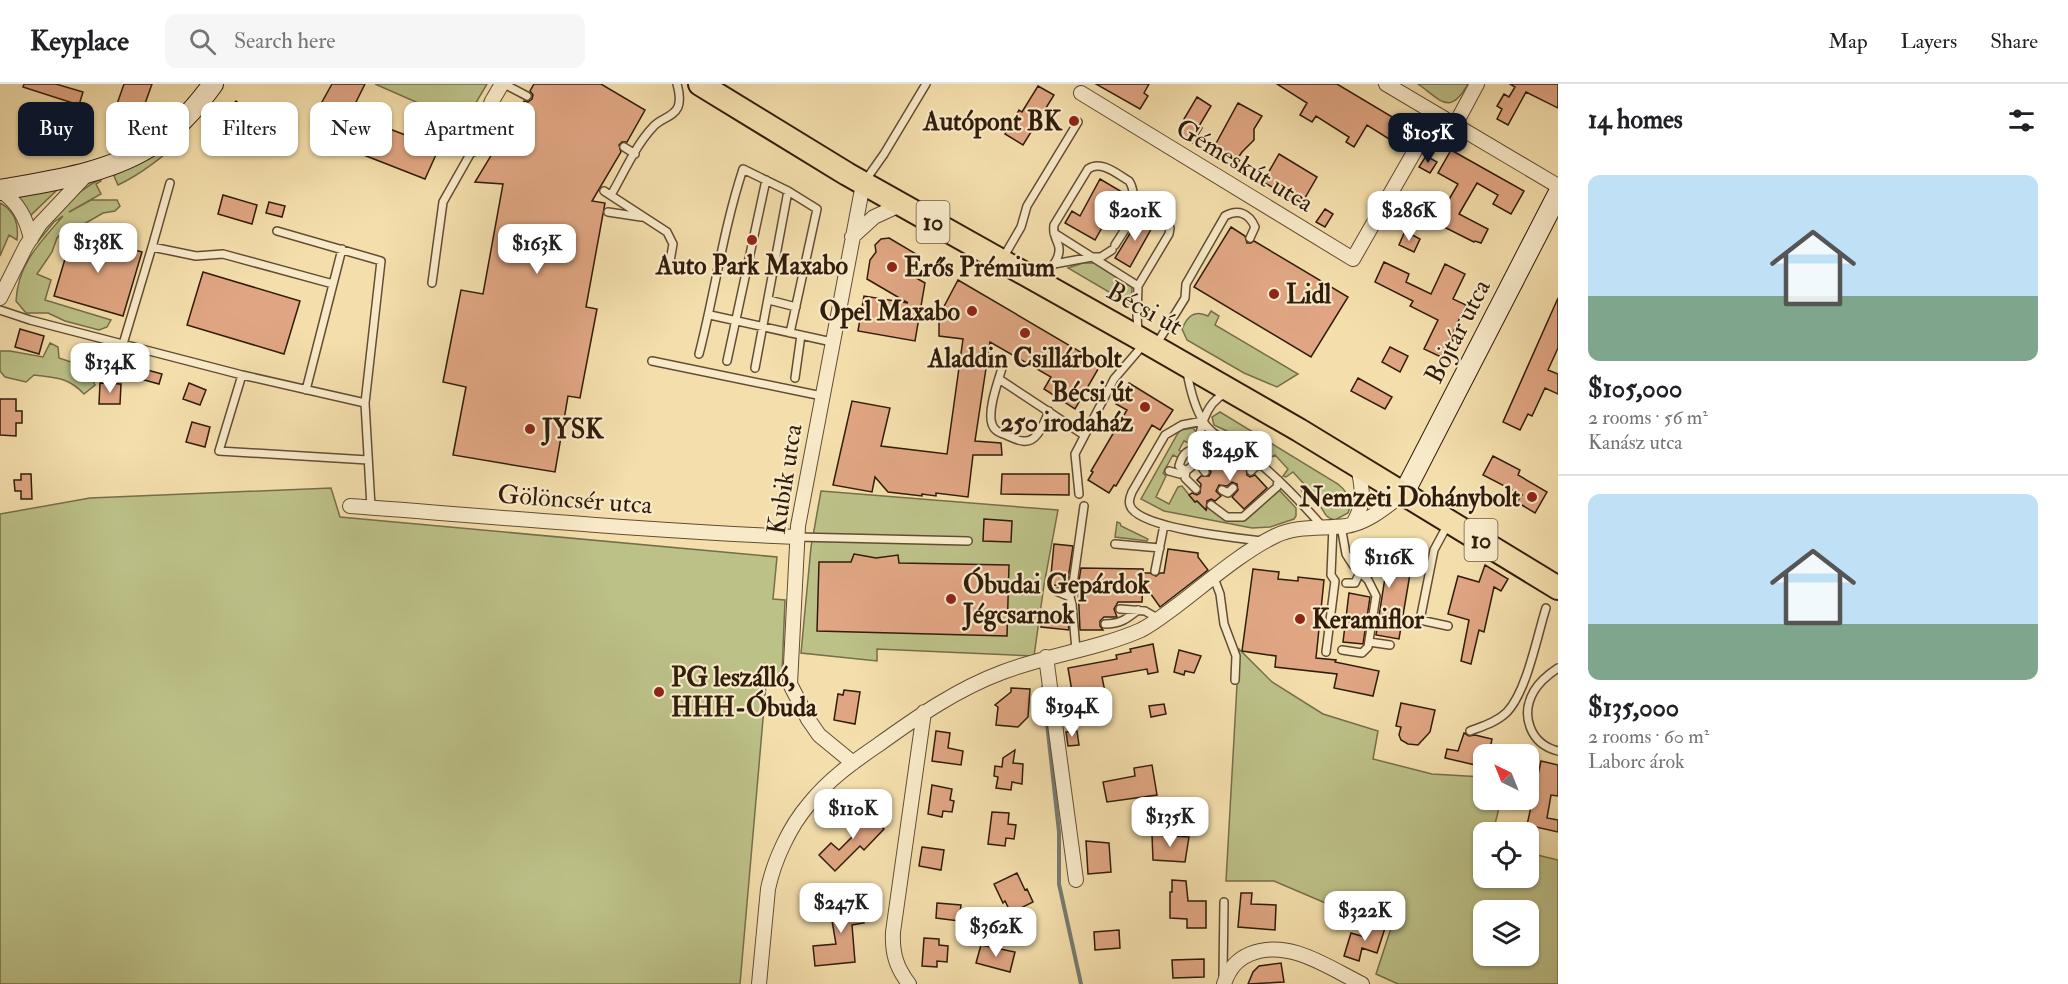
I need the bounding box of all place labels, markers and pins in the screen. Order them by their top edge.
place label: Autópont BK [922,106,1063,139]
pin: $105K [1386,113,1470,164]
marker: Autópont BK [1067,114,1081,128]
pin: $201K [1093,191,1177,242]
pin: $286K [1367,191,1451,242]
pin: $138K [56,223,140,274]
pin: $163K [495,224,579,275]
marker: Auto Park Maxabo [745,233,759,247]
place label: Auto Park Maxabo [655,250,849,282]
place label: Erős Prémium [904,252,1056,284]
marker: Erős Prémium [885,260,899,274]
place label: Lidl [1286,279,1331,311]
marker: Lidl [1267,287,1281,301]
place label: Opel Maxabo [820,296,960,329]
marker: Opel Maxabo [965,304,979,318]
marker: Aladdin Csillárbolt [1018,326,1032,340]
pin: $134K [68,343,152,394]
place label: Aladdin Csillárbolt [927,343,1123,375]
place label: Bécsi út 250 irodaház [1000,377,1134,439]
marker: Bécsi út 250 irodaház [1138,400,1152,414]
place label: JYSK [540,414,604,446]
marker: JYSK [523,422,537,436]
pin: $249K [1188,431,1272,482]
place label: Nemzeti Dohánybolt [1298,482,1521,515]
marker: Nemzeti Dohánybolt [1525,490,1539,504]
pin: $116K [1347,538,1431,589]
place label: Óbudai Gepárdok Jégcsarnok [961,566,1150,632]
marker: Óbudai Gepárdok Jégcsarnok [944,592,958,606]
place label: Keramiflor [1312,604,1424,636]
marker: Keramiflor [1293,612,1307,626]
place label: PG leszálló, HHH-Óbuda [671,662,818,724]
marker: PG leszálló, HHH-Óbuda [652,685,666,699]
pin: $194K [1030,687,1114,738]
pin: $110K [811,789,895,840]
pin: $135K [1128,797,1212,848]
pin: $247K [799,883,883,934]
pin: $322K [1323,891,1407,942]
pin: $362K [954,907,1038,958]

